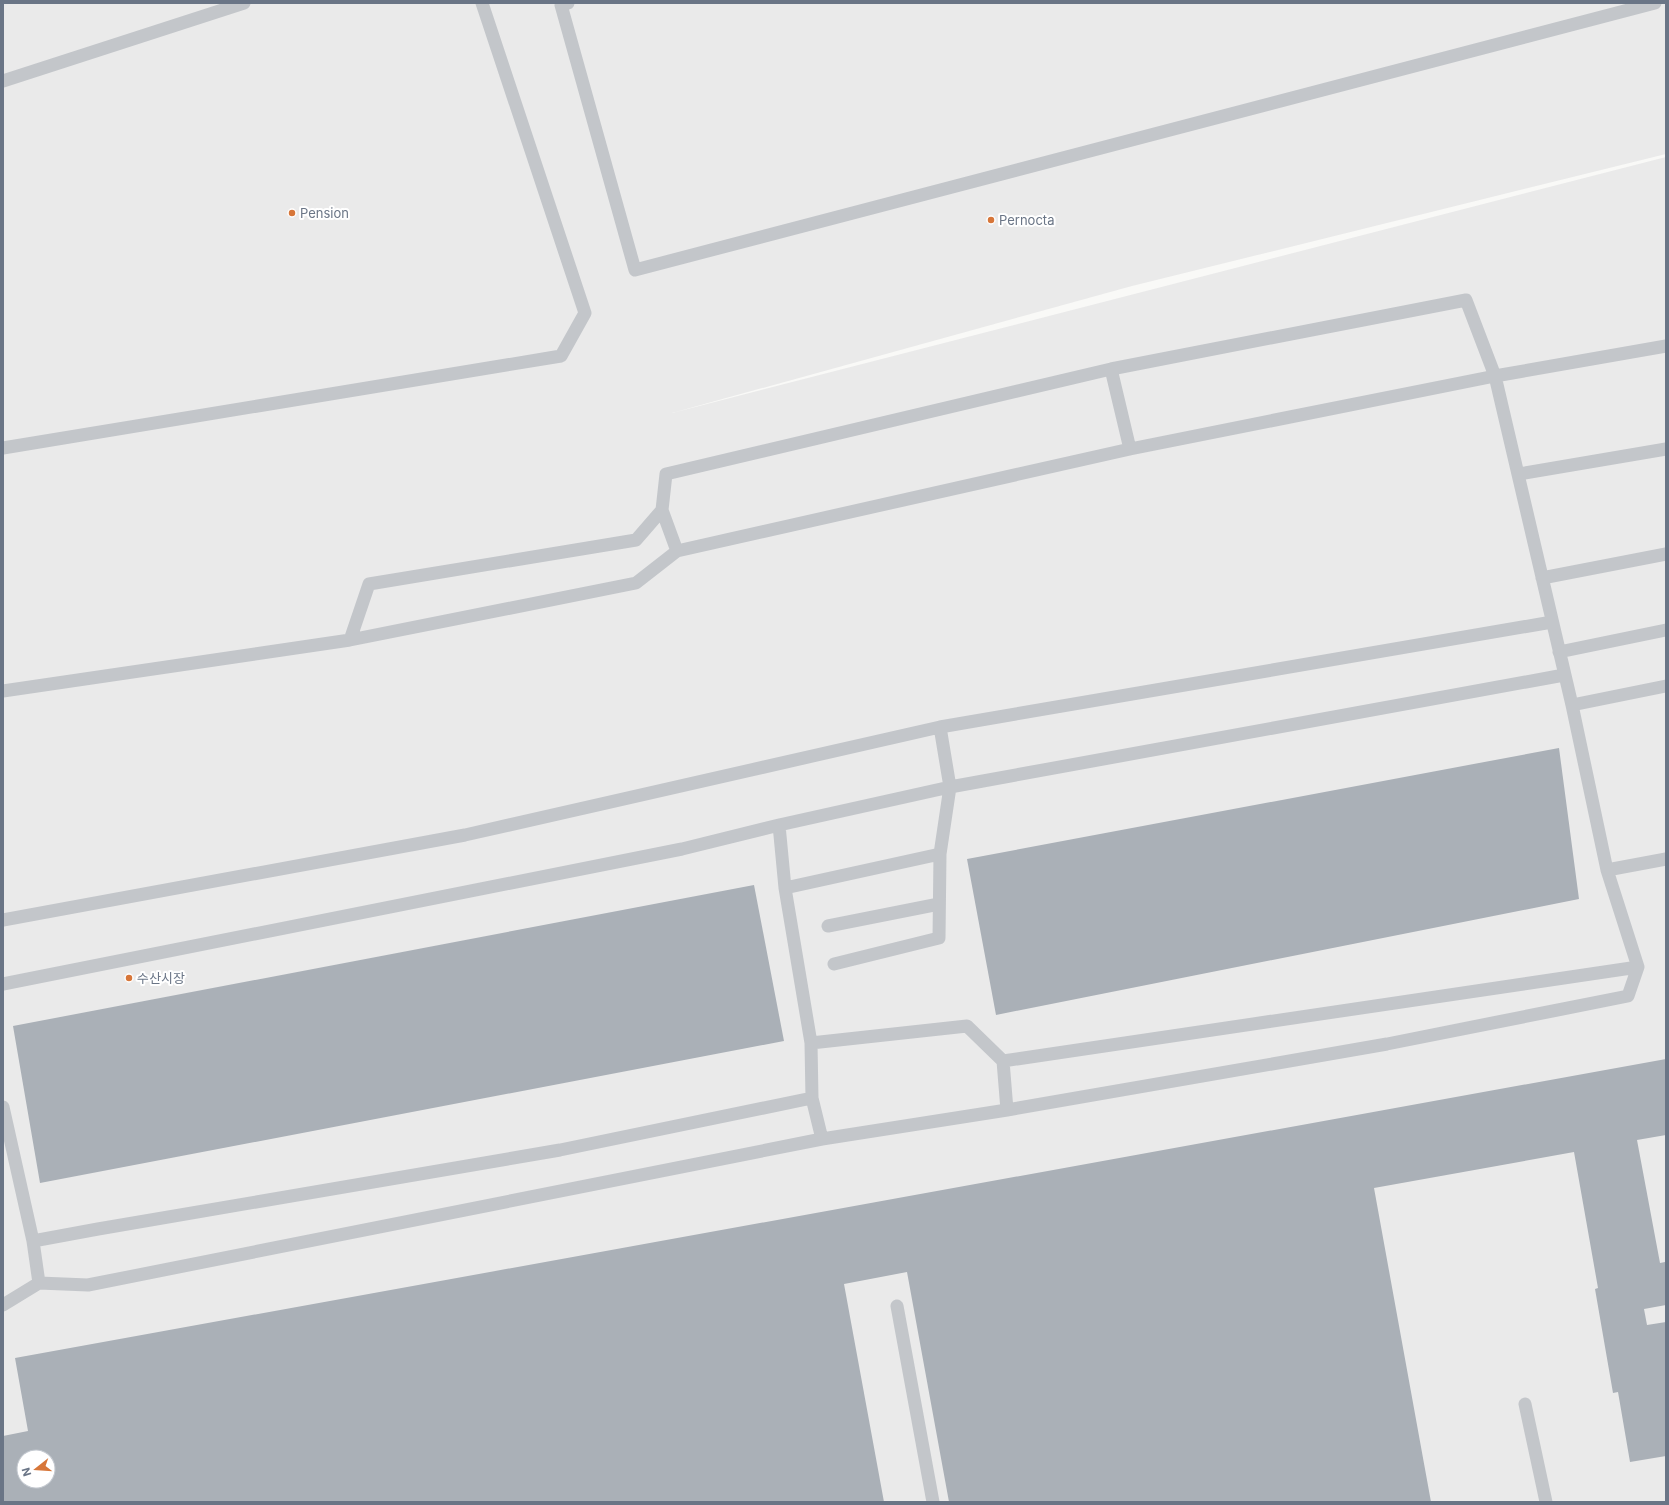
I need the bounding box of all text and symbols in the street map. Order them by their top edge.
place label: Pension [300,205,349,221]
marker: Pension [287,208,297,218]
place label: Pernocta [999,212,1054,228]
marker: Pernocta [986,215,996,225]
place label: 수산시장 [137,970,185,986]
marker: 수산시장 [124,973,134,983]
north arrow [16,1449,56,1489]
text: N [19,1466,34,1478]

